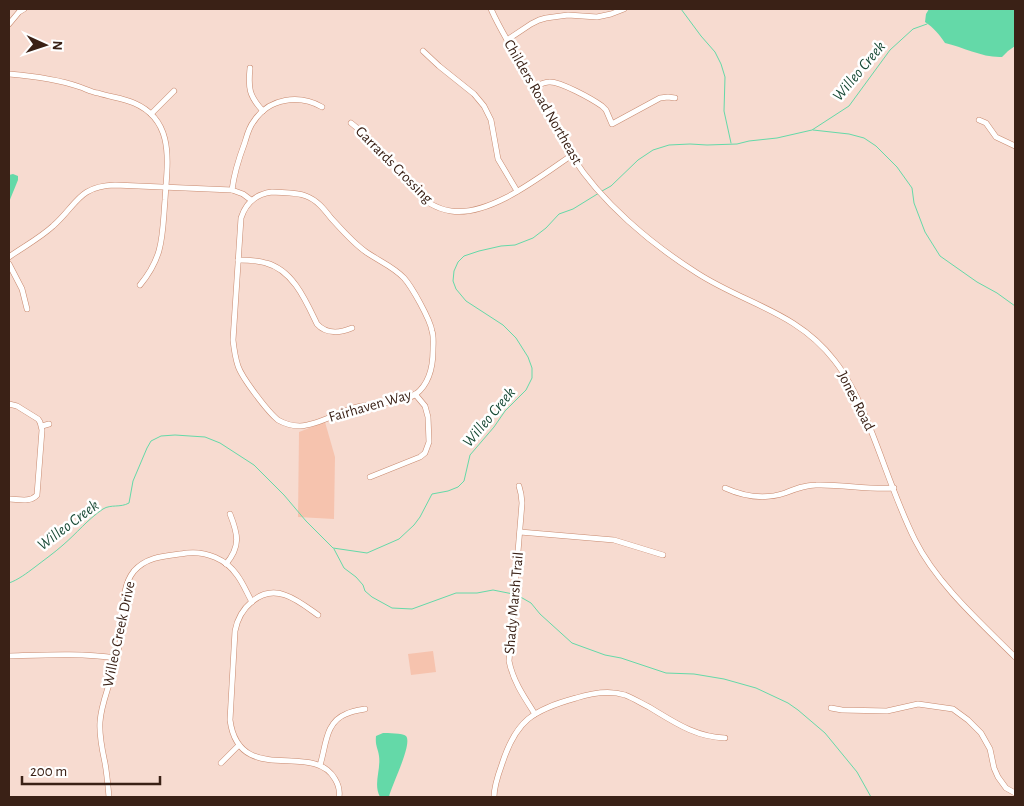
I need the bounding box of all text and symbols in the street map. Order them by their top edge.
north arrow [20,20,70,70]
street label: Childers Road Northeast [501,37,585,167]
water label: Willeo Creek [830,38,888,104]
text: N [50,40,64,51]
street label: Garrards Crossing [353,124,436,207]
street label: Jones Road [835,369,877,433]
water label: Willeo Creek [460,384,518,450]
street label: Fairhaven Way [327,387,413,425]
water label: Willeo Creek [34,497,102,553]
street label: Shady Marsh Trail [502,551,526,655]
street label: Willeo Creek Drive [100,580,138,688]
scale bar [22,754,160,786]
text: 200 m [30,764,67,779]

